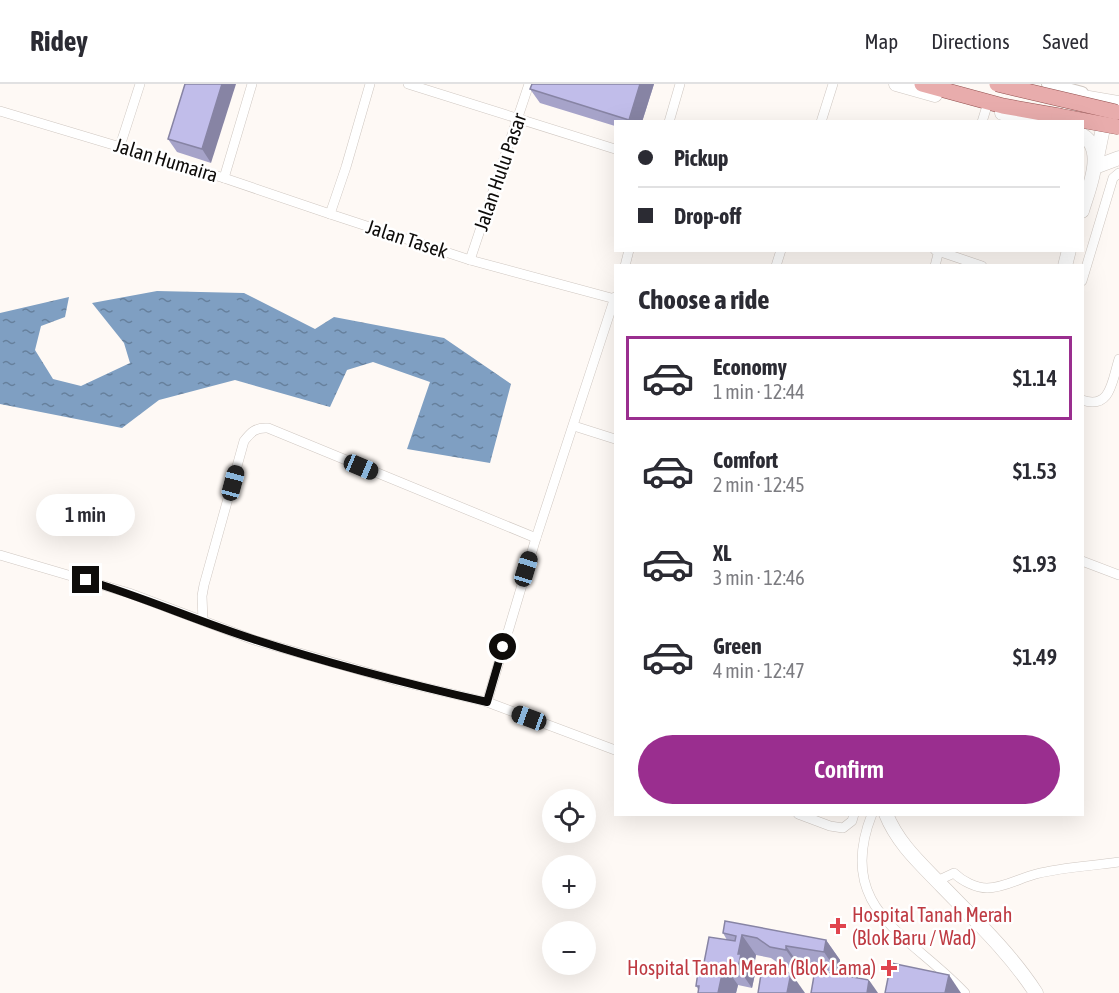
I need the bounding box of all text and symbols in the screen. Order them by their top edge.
text: Ridey [30,25,88,57]
text: Map [864,29,898,53]
text: Directions [931,29,1010,53]
text: Saved [1043,29,1089,53]
street label: Jalan Hulu Pasar [469,109,531,234]
street label: Jalan Humaira [112,133,221,186]
text: Pickup [674,145,729,171]
text: Drop-off [674,203,741,229]
street label: Jalan Tasek [363,215,451,263]
text: Choose a ride [638,284,770,315]
icon: car [641,351,695,405]
text: Economy [713,354,787,380]
text: $1.14 [1013,365,1057,391]
text: 1 min · 12:44 [713,380,805,403]
icon: car [641,444,695,498]
text: Comfort [713,447,778,473]
car [341,452,381,482]
text: $1.53 [1013,458,1057,484]
car [220,463,246,503]
text: 2 min · 12:45 [713,473,805,496]
callout: 1 min [36,493,136,535]
text: 1 min [65,503,106,526]
icon: car [641,537,695,591]
text: XL [713,540,731,566]
car [512,549,540,589]
text: $1.93 [1013,551,1057,577]
route end [72,566,99,593]
text: 3 min · 12:46 [713,566,805,589]
icon: car [641,630,695,684]
route start [489,633,516,660]
text: Green [713,633,762,659]
text: $1.49 [1013,644,1057,670]
text: 4 min · 12:47 [713,659,805,682]
car [509,703,549,733]
button: Confirm [638,735,1060,804]
map controls [542,789,596,975]
button: locate [542,789,596,843]
button: + [542,855,596,909]
place label: Hospital Tanah Merah (Blok Baru / Wad) [852,903,1012,949]
marker: Hospital Tanah Merah (Blok Baru / Wad) [829,917,847,935]
button: − [542,921,596,975]
place label: Hospital Tanah Merah (Blok Lama) [627,956,876,979]
marker: Hospital Tanah Merah (Blok Lama) [880,959,898,977]

